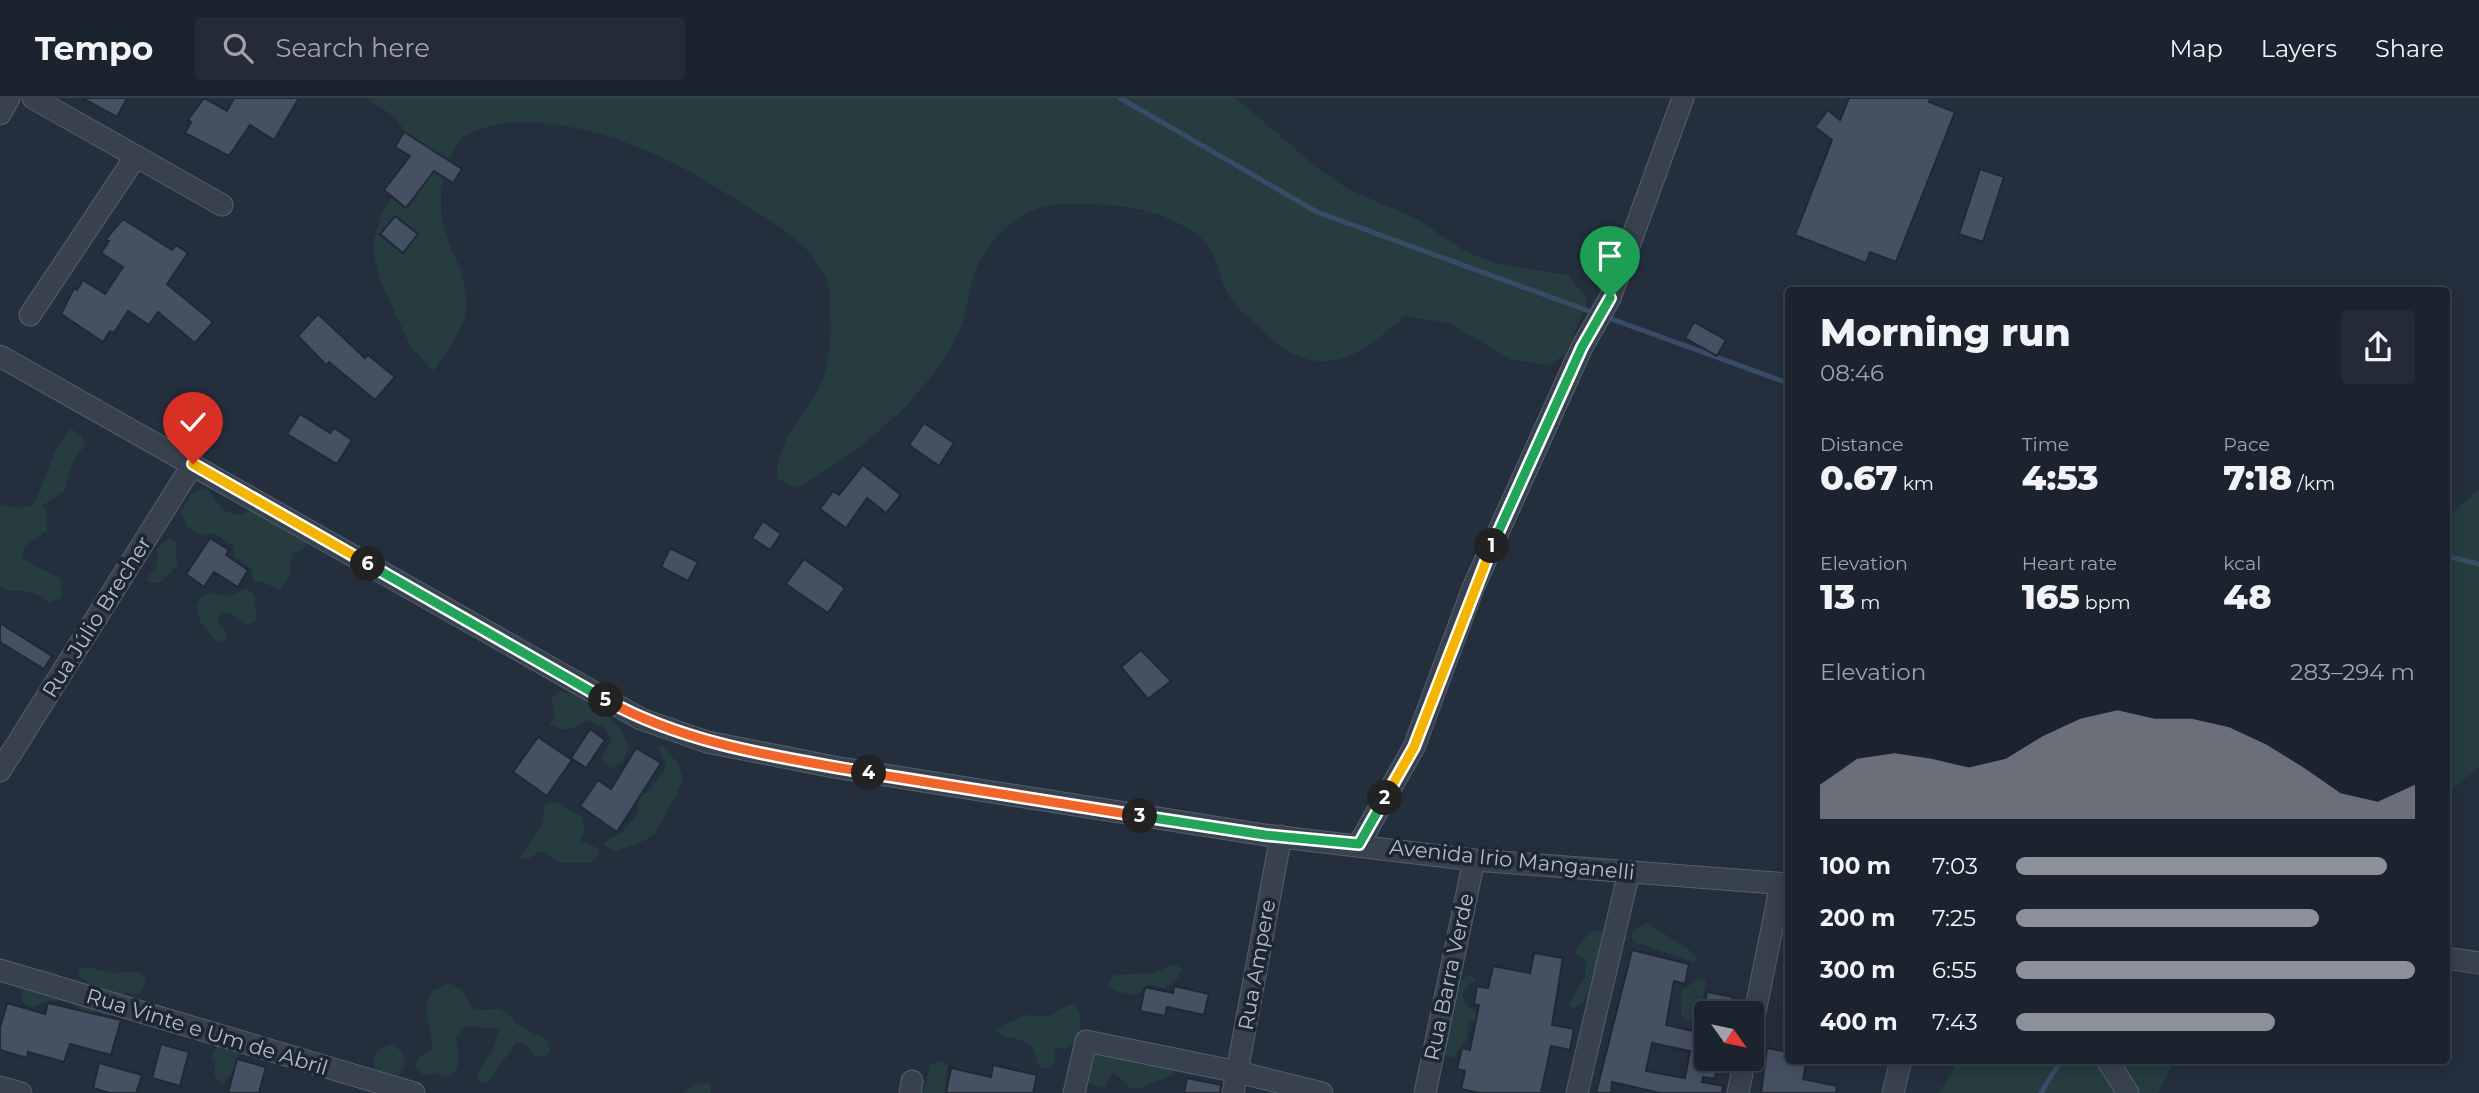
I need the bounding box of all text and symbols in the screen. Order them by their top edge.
search box [195,17,685,80]
text: Tempo [35,28,153,68]
icon: search [219,29,257,67]
text: Search here [275,32,430,64]
text: Map [2169,34,2223,63]
text: Layers [2261,34,2337,63]
text: Share [2375,34,2444,63]
pin [1580,226,1640,298]
icon: arrive [1591,237,1629,275]
text: Morning run [1820,309,2071,356]
button: share [2341,310,2415,384]
text: 08:46 [1820,359,1884,387]
pin [163,392,223,464]
icon: check [174,403,212,441]
text: Distance [1820,433,1903,456]
text: Time [2022,433,2069,456]
text: Pace [2223,433,2270,456]
text: 0.67 [1820,456,1898,499]
text: 4:53 [2022,456,2099,499]
text: 7:18 [2223,456,2292,499]
text: km [1898,472,1934,495]
text: /km [2292,472,2335,495]
pin: 1 [1474,528,1510,564]
street label: Rua Júlio Brecher [37,531,156,702]
text: 1 [1488,534,1495,557]
pin: 6 [350,546,386,582]
text: 6 [361,552,374,575]
text: Elevation [1820,552,1908,575]
text: Heart rate [2022,552,2117,575]
text: kcal [2223,552,2261,575]
text: 13 [1820,575,1855,618]
text: 165 [2022,575,2080,618]
text: 48 [2223,575,2272,618]
text: m [1855,591,1880,614]
text: bpm [2080,591,2131,614]
text: Elevation [1820,658,1926,686]
text: 283–294 m [2290,658,2415,686]
pin: 5 [588,682,624,718]
text: 5 [600,688,611,711]
pin: 4 [852,756,886,790]
text: 4 [862,761,875,784]
pin: 2 [1368,780,1402,816]
text: 2 [1379,786,1390,809]
pin: 3 [1122,798,1158,834]
text: 3 [1134,804,1145,827]
street label: Avenida Irio Manganelli [1388,834,1636,885]
text: 100 m [1820,852,1891,880]
text: 7:03 [1932,852,1978,880]
street label: Rua Barra Verde [1419,891,1478,1063]
street label: Rua Ampere [1233,898,1280,1032]
text: 200 m [1820,904,1895,932]
text: 7:25 [1932,904,1976,932]
text: 300 m [1820,956,1896,984]
text: 6:55 [1932,956,1977,984]
street label: Rua Vinte e Um de Abril [83,983,331,1080]
north arrow [1694,1001,1764,1071]
map controls [1694,1001,1764,1071]
text: 400 m [1820,1008,1898,1036]
text: 7:43 [1932,1008,1978,1036]

